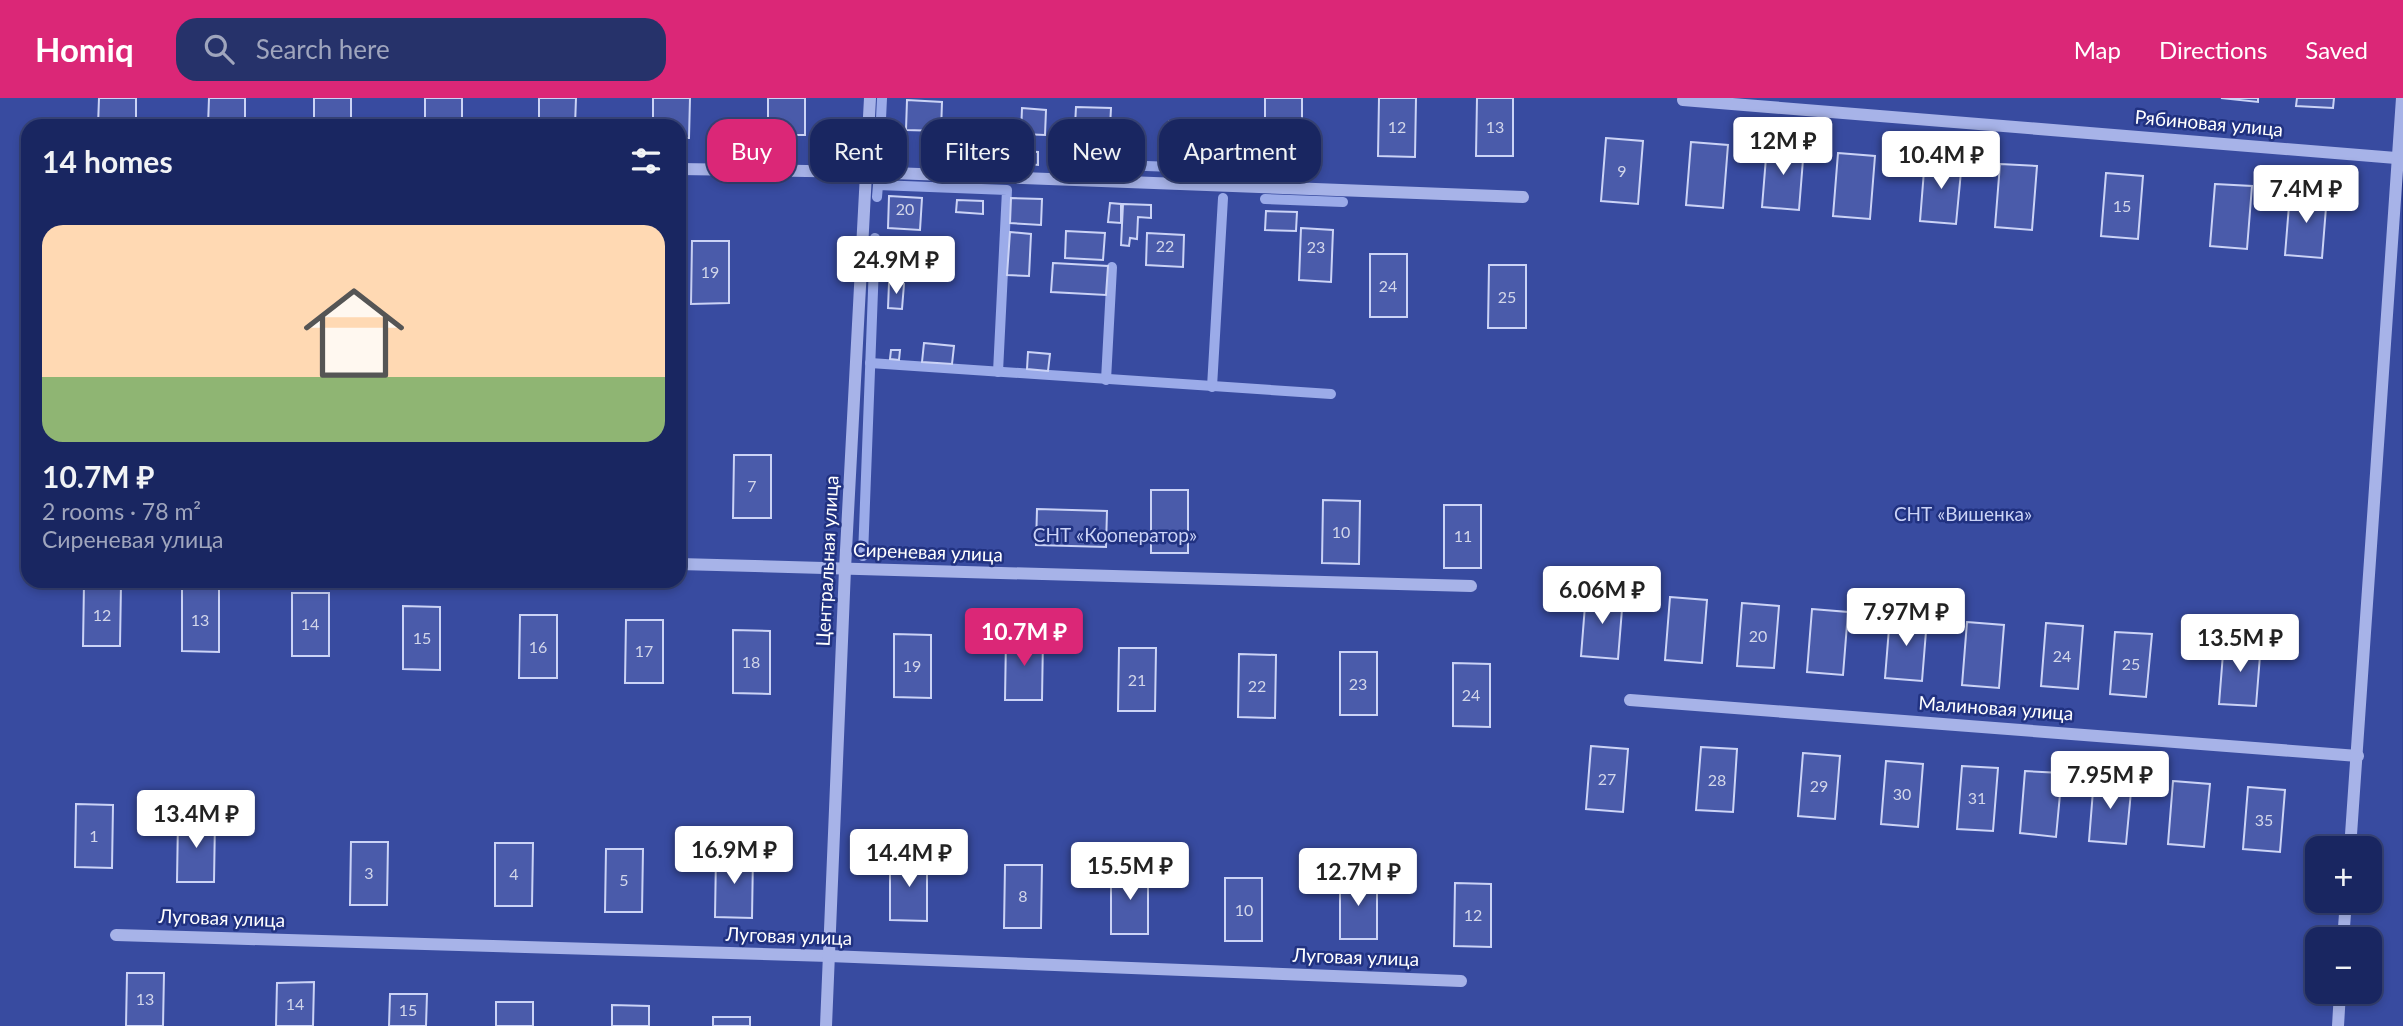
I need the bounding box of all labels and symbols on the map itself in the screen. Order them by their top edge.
street label: Рябиновая улица [2134,105,2284,140]
house number: 12 [1388,117,1406,136]
house number: 13 [1486,117,1504,136]
pin: 12M ₽ [1734,118,1832,177]
pin: 10.4M ₽ [1876,132,2006,191]
house number: 9 [1617,161,1627,180]
pin: 7.4M ₽ [2249,166,2363,225]
house number: 15 [2113,196,2131,215]
house number: 20 [896,199,914,218]
pin: 24.9M ₽ [831,236,961,296]
house number: 22 [1156,236,1174,255]
house number: 23 [1307,237,1325,256]
house number: 19 [701,262,719,281]
house number: 24 [1379,276,1397,295]
house number: 25 [1498,287,1516,306]
street label: Центральная улица [811,475,842,647]
house number: 7 [747,476,757,495]
park label: СНТ «Вишенка» [1894,502,2032,525]
house number: 10 [1332,522,1350,541]
park label: СНТ «Кооператор» [1033,523,1197,546]
house number: 11 [1454,526,1472,545]
street label: Сиреневая улица [853,537,1003,566]
pin: 6.06M ₽ [1537,566,1667,626]
pin: 7.97M ₽ [1841,588,1971,648]
house number: 12 [93,605,111,624]
pin: 10.7M ₽ [959,608,1089,668]
house number: 13 [191,610,209,629]
house number: 14 [301,614,319,633]
pin: 13.5M ₽ [2175,614,2305,674]
house number: 20 [1749,626,1767,645]
house number: 15 [413,628,431,647]
house number: 16 [529,637,547,656]
house number: 17 [635,641,653,660]
house number: 24 [2053,646,2071,665]
house number: 18 [742,652,760,671]
house number: 25 [2122,654,2140,673]
house number: 19 [903,656,921,675]
house number: 21 [1128,670,1146,689]
house number: 23 [1349,674,1367,693]
house number: 22 [1248,676,1266,695]
house number: 24 [1462,685,1480,704]
street label: Малиновая улица [1918,691,2074,724]
pin: 7.95M ₽ [2045,752,2175,811]
house number: 27 [1598,769,1616,788]
house number: 28 [1708,770,1726,789]
house number: 29 [1810,776,1828,795]
house number: 30 [1893,784,1911,803]
house number: 31 [1968,788,1986,807]
pin: 13.4M ₽ [131,790,261,850]
house number: 35 [2255,810,2273,829]
house number: 1 [89,826,99,845]
pin: 16.9M ₽ [669,826,799,886]
pin: 14.4M ₽ [844,830,974,889]
pin: 15.5M ₽ [1065,842,1195,902]
pin: 12.7M ₽ [1293,848,1423,908]
house number: 3 [364,863,374,882]
house number: 4 [509,864,519,883]
house number: 5 [619,870,629,889]
house number: 8 [1018,886,1028,905]
house number: 10 [1235,900,1253,919]
street label: Луговая улица [157,904,286,931]
house number: 12 [1464,905,1482,924]
street label: Луговая улица [724,922,853,949]
street label: Луговая улица [1291,943,1420,970]
house number: 13 [136,989,154,1008]
house number: 14 [286,994,304,1013]
house number: 15 [399,1000,417,1019]

